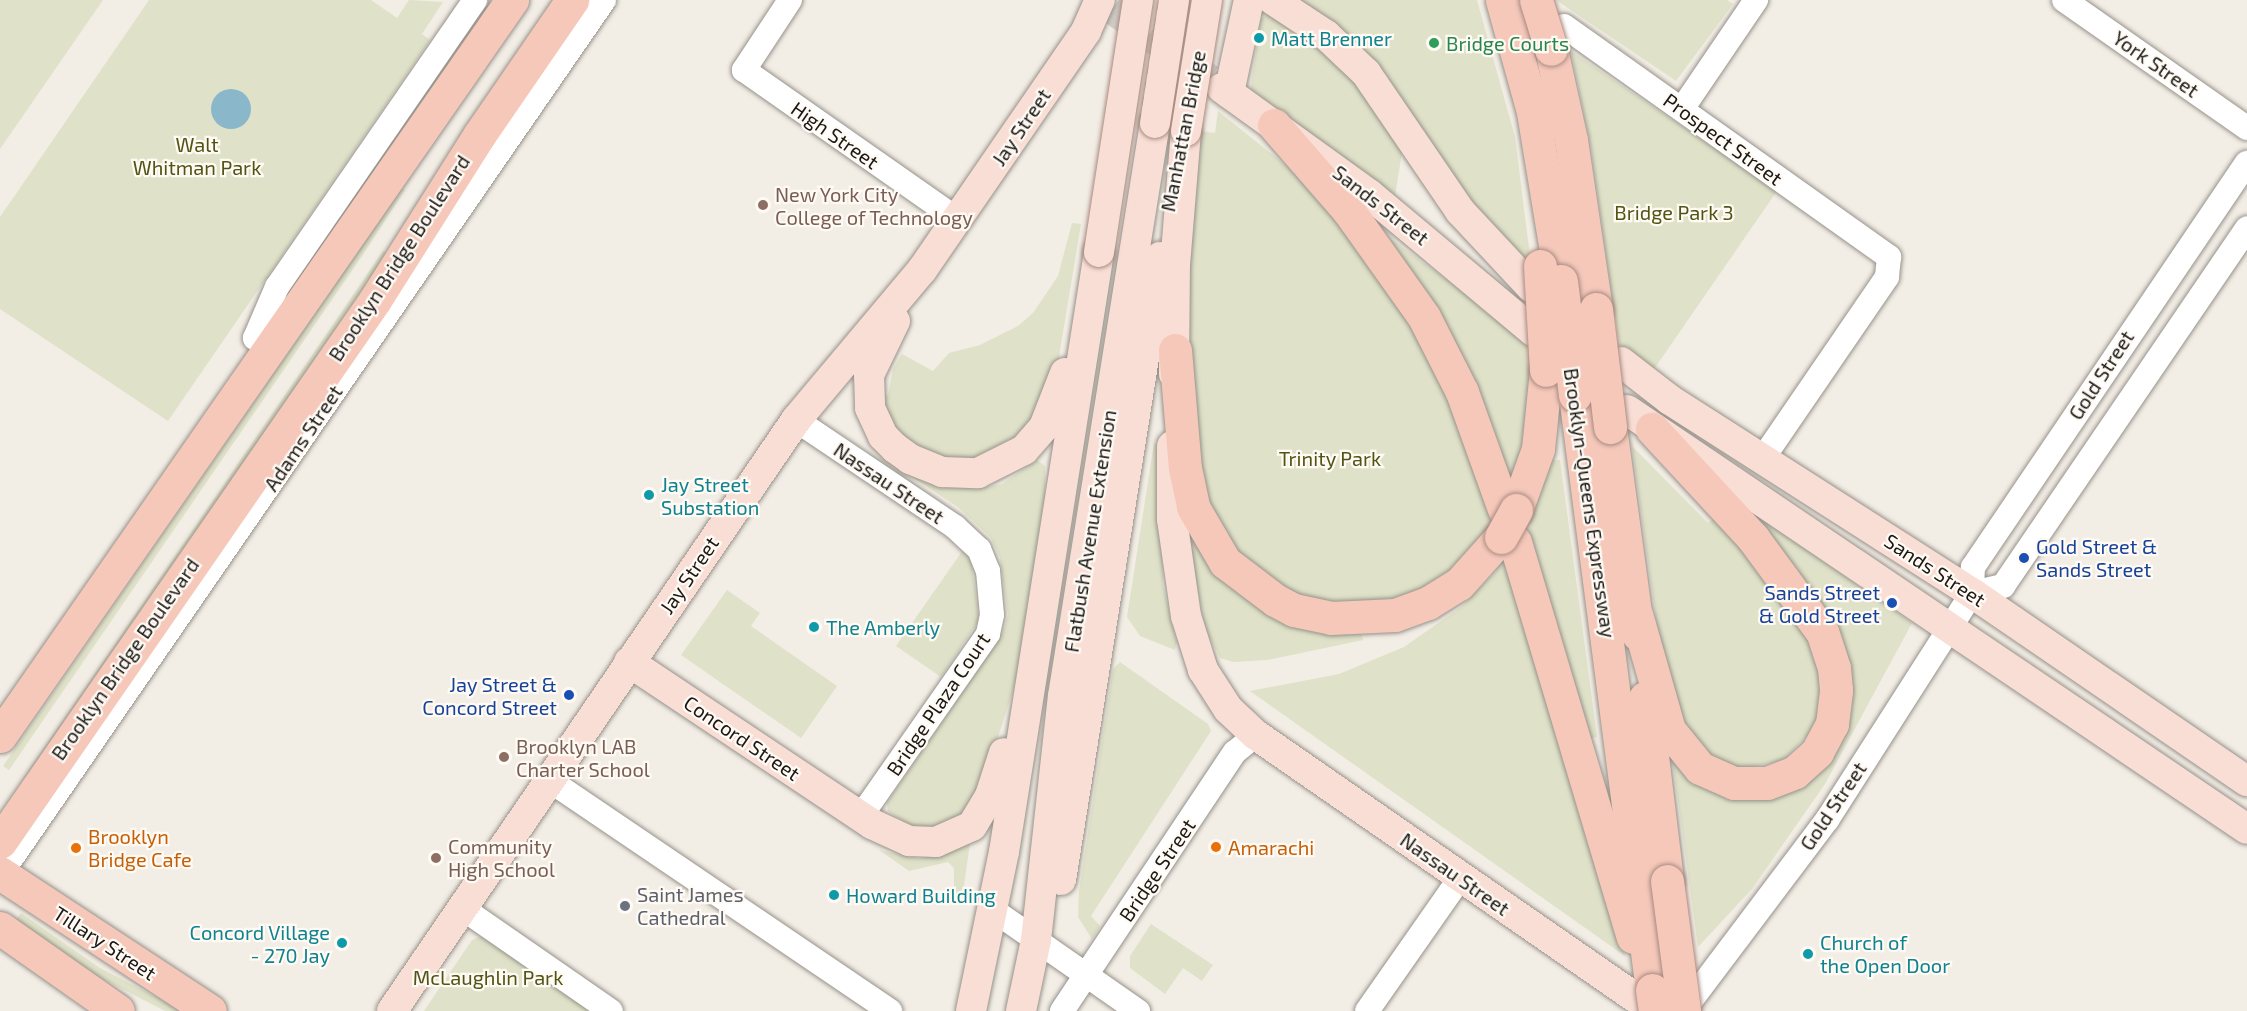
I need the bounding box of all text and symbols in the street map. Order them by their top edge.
place label: Matt Brenner [1271,26,1392,50]
street label: York Street [2108,26,2204,102]
marker: Matt Brenner [1252,31,1266,45]
place label: Bridge Courts [1446,31,1569,55]
marker: Bridge Courts [1427,36,1441,50]
street label: Manhattan Bridge [1156,48,1210,214]
street label: Jay Street [986,84,1056,170]
street label: Prospect Street [1659,88,1787,190]
street label: High Street [787,96,883,174]
park label: Walt Whitman Park [133,132,261,179]
street label: Brooklyn Bridge Boulevard [323,150,475,366]
street label: Sands Street [1328,160,1434,250]
place label: New York City College of Technology [775,182,974,229]
marker: New York City College of Technology [756,198,770,212]
park label: Bridge Park 3 [1614,200,1734,224]
street label: Gold Street [2063,326,2139,424]
street label: Brooklyn-Queens Expressway [1559,366,1621,640]
street label: Adams Street [259,380,347,496]
street label: Flatbush Avenue Extension [1059,408,1121,654]
street label: Nassau Street [829,437,949,529]
park label: Trinity Park [1279,446,1381,470]
place label: Jay Street Substation [661,472,759,519]
marker: Jay Street Substation [642,488,656,502]
street label: Sands Street [1880,528,1990,612]
street label: Jay Street [654,532,724,618]
place label: Gold Street & Sands Street [2036,534,2157,581]
marker: Gold Street & Sands Street [2017,551,2031,565]
street label: Brooklyn Bridge Boulevard [46,553,204,765]
place label: Sands Street & Gold Street [1759,580,1880,627]
marker: Sands Street & Gold Street [1885,596,1899,610]
place label: The Amberly [826,615,941,639]
marker: The Amberly [807,620,821,634]
street label: Bridge Plaza Court [881,628,995,780]
place label: Jay Street & Concord Street [422,672,557,719]
marker: Jay Street & Concord Street [562,688,576,702]
street label: Concord Street [679,690,805,786]
place label: Brooklyn LAB Charter School [516,734,650,781]
marker: Brooklyn LAB Charter School [497,750,511,764]
street label: Gold Street [1795,757,1871,855]
street label: Bridge Street [1114,814,1200,926]
place label: Brooklyn Bridge Cafe [88,825,192,872]
street label: Nassau Street [1396,828,1514,920]
place label: Community High School [448,834,555,881]
place label: Amarachi [1228,835,1314,859]
marker: Amarachi [1209,840,1223,854]
marker: Brooklyn Bridge Cafe [69,841,83,855]
marker: Community High School [429,851,443,865]
place label: Saint James Cathedral [637,882,744,929]
place label: Howard Building [846,883,996,907]
marker: Howard Building [827,888,841,902]
marker: Saint James Cathedral [618,899,632,913]
street label: Tillary Street [49,901,161,985]
place label: Concord Village - 270 Jay [189,920,330,967]
place label: Church of the Open Door [1820,930,1950,977]
marker: Concord Village - 270 Jay [335,936,349,950]
marker: Church of the Open Door [1801,947,1815,961]
park label: McLaughlin Park [413,965,563,989]

